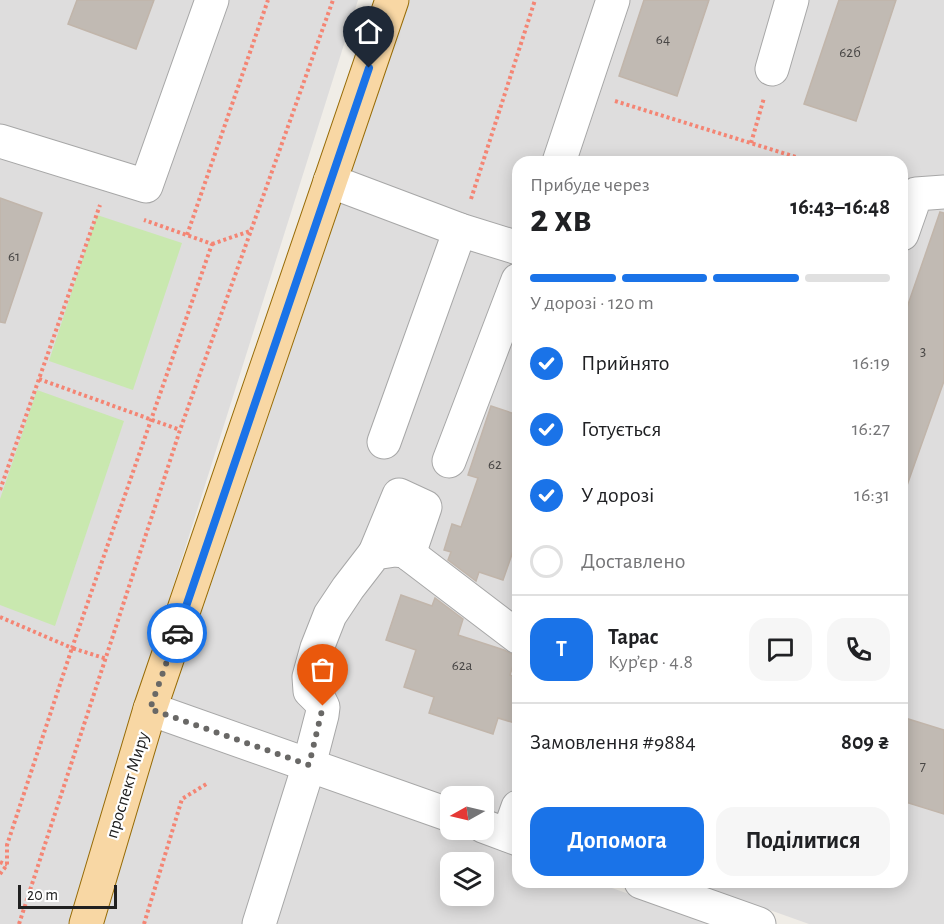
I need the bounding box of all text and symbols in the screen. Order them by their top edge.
pin [343,6,394,68]
icon: home [352,15,385,48]
house number: 64 [656,32,670,47]
house number: 62б [839,45,861,60]
text: Прибуде через [530,175,650,195]
text: 16:43–16:48 [790,196,890,218]
text: 2 хв [530,200,592,239]
house number: 61 [8,249,20,264]
text: У дорозі · 120 m [530,293,654,313]
house number: 3 [920,344,926,359]
icon: check [530,347,563,380]
text: Прийнято [581,352,669,374]
text: 16:19 [853,353,890,373]
icon: check [530,413,563,446]
text: Готується [581,418,662,440]
text: 16:27 [852,419,890,439]
house number: 62 [488,457,502,472]
icon: check [530,479,563,512]
text: У дорозі [581,484,654,506]
text: 16:31 [854,485,890,505]
text: Доставлено [581,550,686,572]
courier [147,603,207,663]
icon: car [161,617,194,650]
button: chat [749,618,812,681]
button: phone [827,618,890,681]
text: Тарас [608,626,659,648]
text: Т [556,638,567,660]
pin [297,644,348,706]
text: Кур’єр · 4.8 [608,652,693,672]
icon: bag [306,653,339,686]
house number: 62а [452,658,473,673]
street label: проспект Миру [103,730,153,841]
text: Замовлення #9884 [530,731,696,753]
text: 809 ₴ [841,731,890,753]
house number: 7 [920,759,926,774]
north arrow [440,786,494,840]
map controls [440,786,494,906]
button: Допомога [530,807,704,876]
button: Поділитися [716,807,890,876]
button: layers [440,852,494,906]
scale bar [18,882,117,910]
text: 20 m [27,887,58,903]

